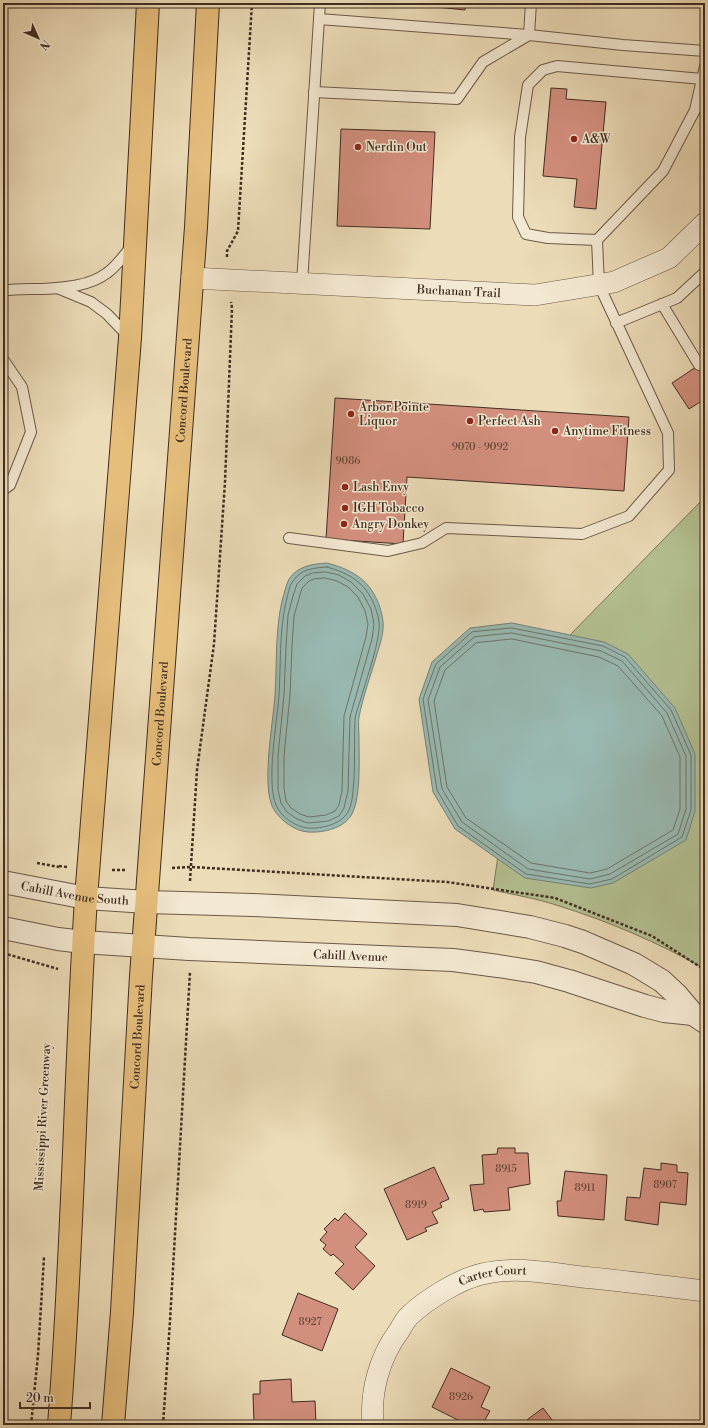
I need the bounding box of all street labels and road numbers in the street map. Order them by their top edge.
street label: Buchanan Trail [415,282,501,301]
street label: Concord Boulevard [173,337,195,443]
street label: Concord Boulevard [149,661,172,766]
street label: Cahill Avenue South [20,878,129,908]
street label: Cahill Avenue [313,947,388,965]
street label: Concord Boulevard [127,984,148,1090]
street label: Mississippi River Greenway [32,1042,54,1192]
street label: Carter Court [456,1263,528,1289]

